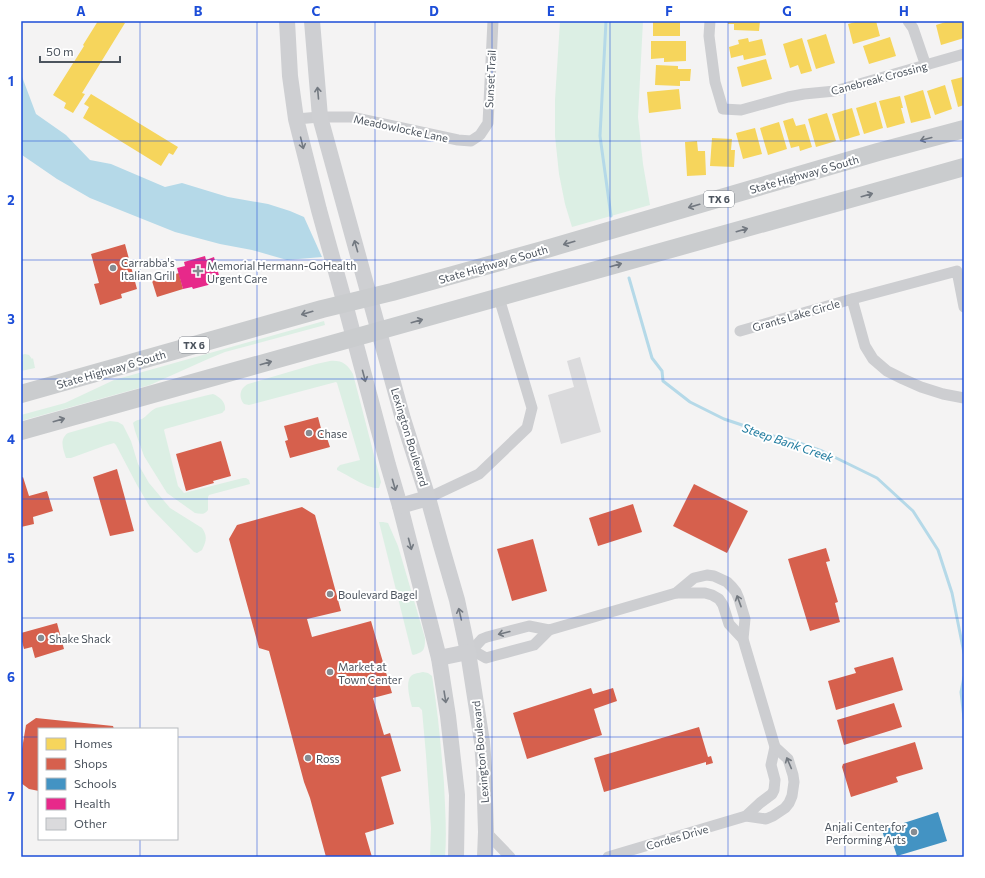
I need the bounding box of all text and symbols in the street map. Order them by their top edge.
text: A [76,3,86,19]
text: B [194,3,203,19]
text: C [312,3,321,19]
text: D [429,3,439,19]
text: E [547,3,555,19]
text: F [665,3,673,19]
text: G [782,3,792,19]
text: H [899,3,909,19]
scale bar [40,38,120,64]
text: 50 m [46,44,74,58]
street label: Sunset Trail [482,50,498,108]
street label: Canebreak Crossing [829,59,929,97]
text: 1 [8,73,14,89]
one-way arrow [315,87,322,100]
street label: Meadowlocke Lane [353,112,450,144]
one-way arrow [299,136,306,149]
one-way arrow [920,136,933,144]
street label: State Highway 6 South [748,152,860,196]
road number: TX 6 [704,191,734,207]
one-way arrow [860,191,873,198]
text: 2 [7,192,15,208]
one-way arrow [687,203,700,210]
one-way arrow [735,225,748,233]
one-way arrow [352,240,360,253]
one-way arrow [563,240,576,247]
street label: State Highway 6 South [437,242,549,286]
place label: Carrabba's Italian Grill [121,256,175,282]
place label: Memorial Hermann-GoHealth Urgent Care [207,259,356,285]
one-way arrow [610,260,623,268]
marker: Carrabba's Italian Grill [108,263,118,273]
marker: Memorial Hermann-GoHealth Urgent Care [192,265,204,277]
street label: Grants Lake Circle [751,296,841,334]
one-way arrow [301,310,314,317]
text: 3 [7,311,15,327]
one-way arrow [410,316,423,324]
road number: TX 6 [179,337,209,353]
street label: State Highway 6 South [55,347,167,391]
one-way arrow [259,359,272,366]
one-way arrow [361,369,368,382]
street label: Lexington Boulevard [389,386,431,488]
one-way arrow [52,416,65,424]
water label: Steep Bank Creek [741,420,836,464]
place label: Chase [317,427,348,440]
marker: Chase [304,428,314,438]
text: 4 [7,431,15,447]
one-way arrow [391,479,398,492]
one-way arrow [406,537,414,550]
text: 5 [7,550,15,566]
place label: Boulevard Bagel [338,588,418,601]
marker: Boulevard Bagel [325,589,335,599]
one-way arrow [735,595,742,608]
one-way arrow [455,607,463,620]
one-way arrow [497,630,510,637]
place label: Shake Shack [49,632,111,645]
marker: Shake Shack [36,633,46,643]
place label: Market at Town Center [338,660,403,686]
marker: Market at Town Center [325,667,335,677]
text: 6 [7,669,15,685]
one-way arrow [441,690,449,703]
street label: Lexington Boulevard [469,700,491,804]
legend [38,728,178,840]
text: Homes [74,736,112,750]
place label: Ross [316,752,339,765]
marker: Ross [303,753,313,763]
text: Shops [74,756,108,770]
one-way arrow [784,758,792,770]
text: Schools [74,776,117,790]
text: 7 [7,788,15,804]
text: Health [74,796,110,810]
text: Other [74,816,107,830]
place label: Anjali Center for Performing Arts [824,820,907,846]
street label: Cordes Drive [644,822,710,852]
marker: Anjali Center for Performing Arts [909,827,919,837]

